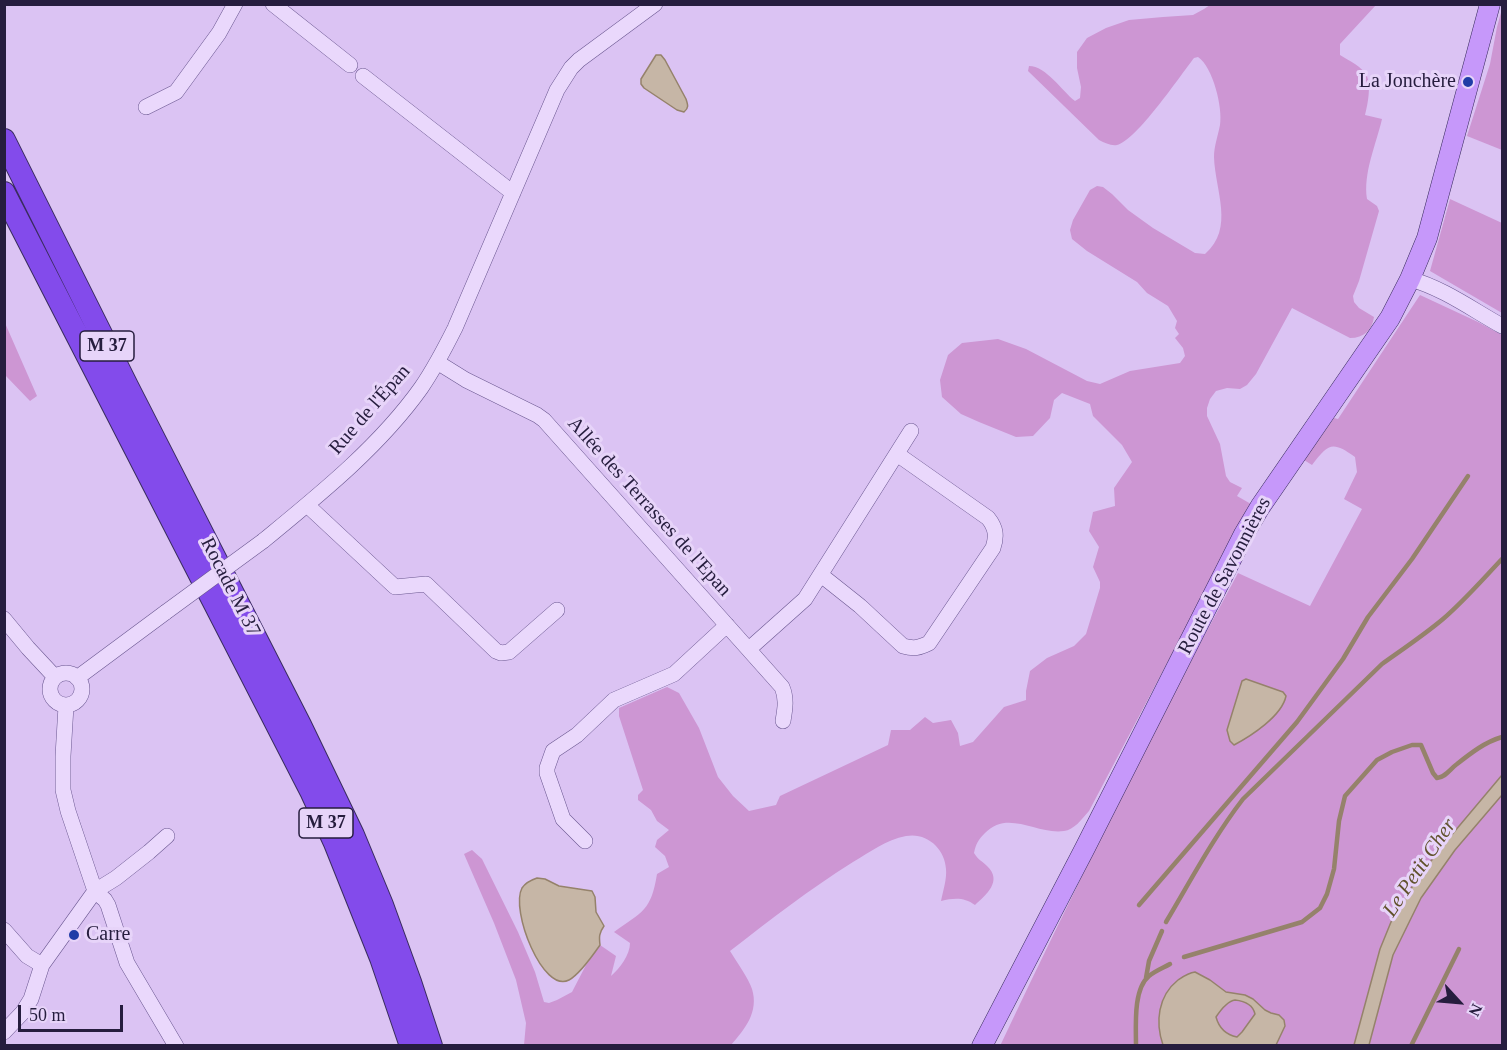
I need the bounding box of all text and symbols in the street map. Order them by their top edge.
place label: La Jonchère [1359,70,1456,94]
marker: La Jonchère [1461,75,1475,89]
road number: M 37 [80,331,134,361]
street label: Rue de l'Épan [324,360,416,460]
street label: Allée des Terrasses de l'Epan [562,412,736,602]
street label: Route de Savonnières [1173,493,1277,659]
street label: Rocade M 37 [195,534,265,640]
road number: M 37 [299,808,353,838]
water label: Le Petit Cher [1378,814,1462,922]
place label: Carre [86,923,130,947]
marker: Carre [67,928,81,942]
north arrow [1429,972,1489,1032]
scale bar [21,993,126,1031]
text: N [1465,1001,1486,1019]
text: 50 m [29,1005,66,1025]

